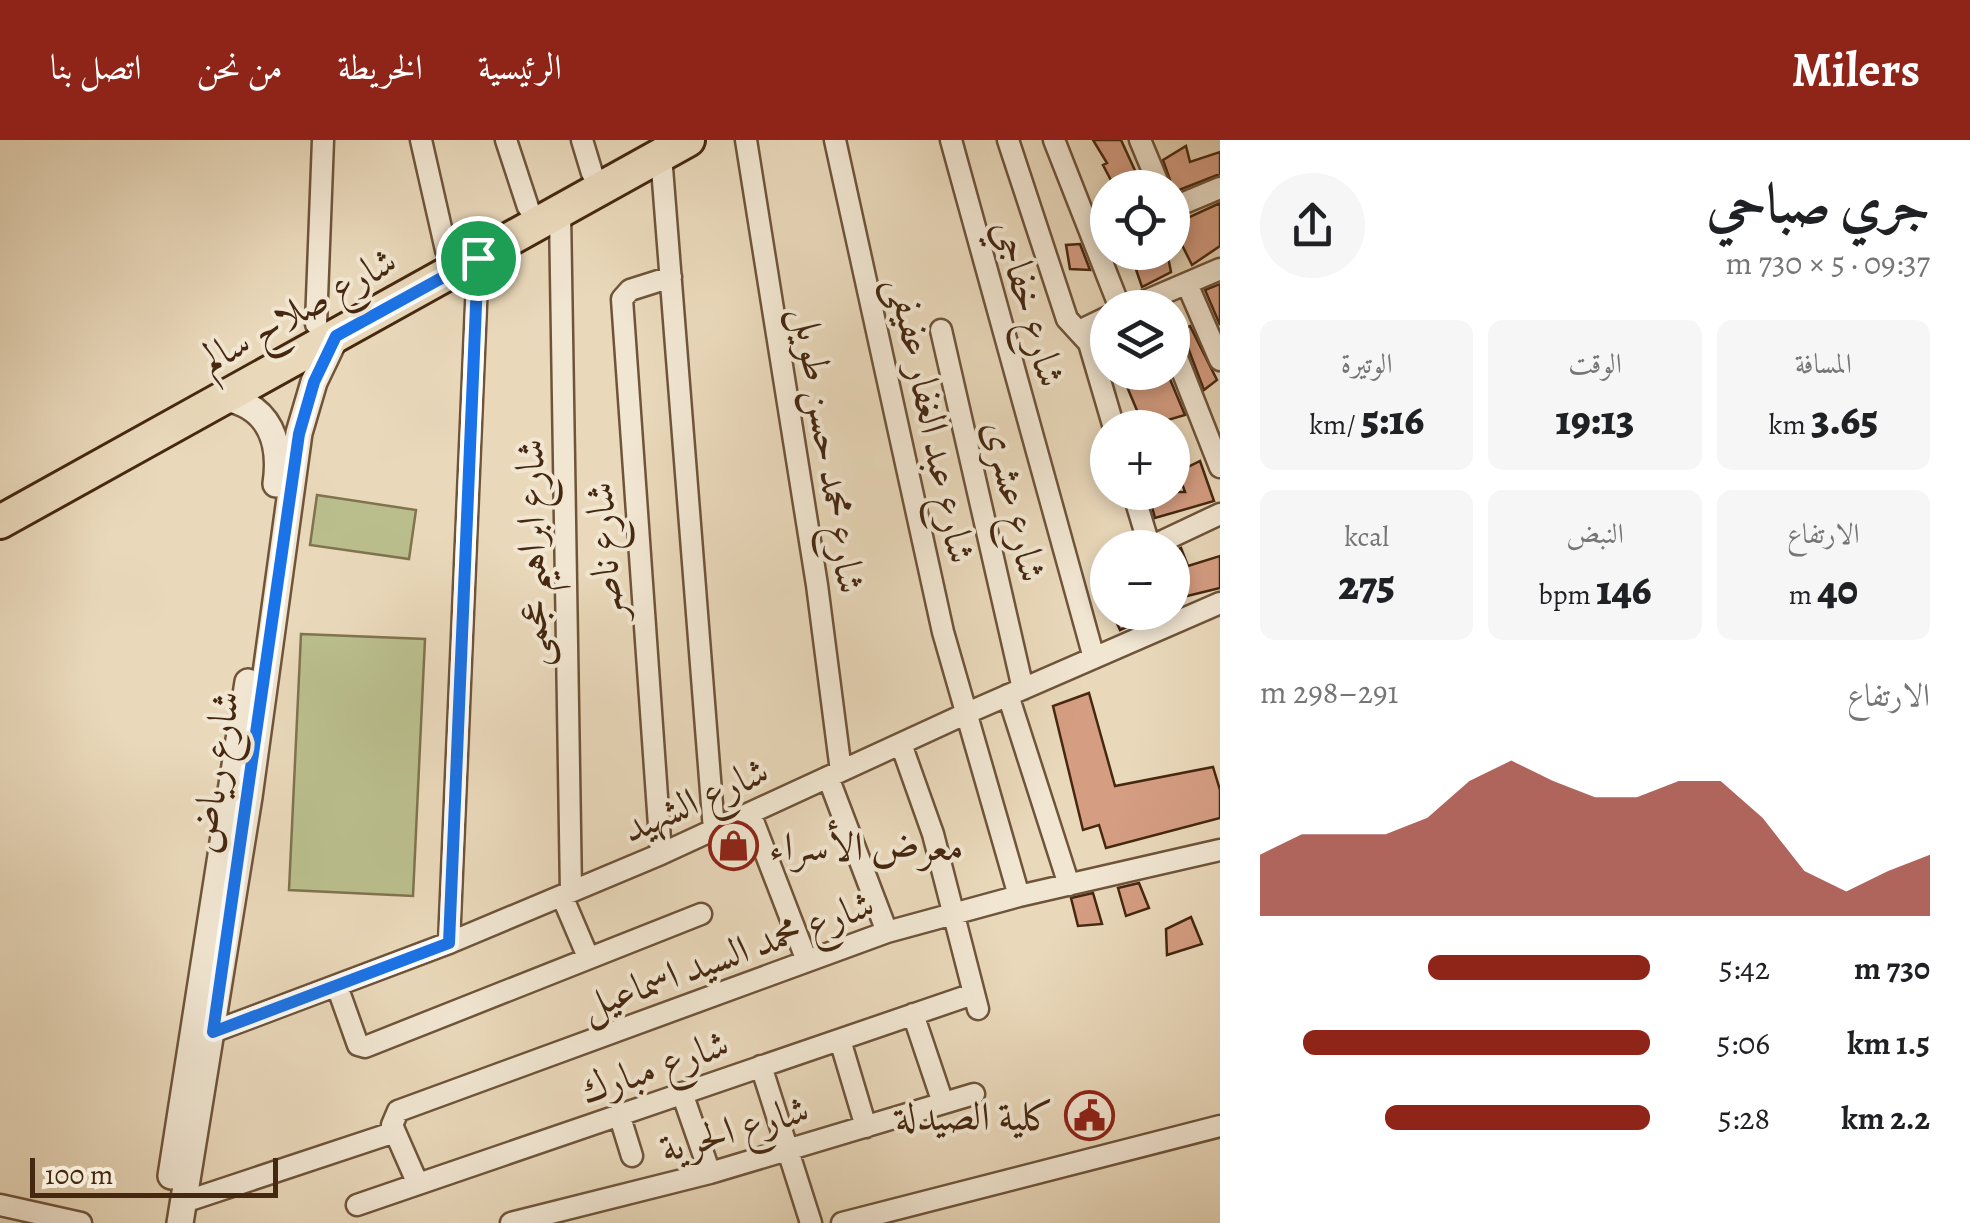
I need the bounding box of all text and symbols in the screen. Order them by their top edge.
text: Milers [1792,37,1920,103]
text: اتصل بنا [50,43,142,91]
text: من نحن [197,43,283,91]
text: الخريطة [338,43,423,91]
text: الرئيسية [478,43,562,91]
text: جري صباحي [1706,166,1930,241]
map controls [1090,170,1190,630]
button: locate [1090,170,1190,270]
button: share [1260,173,1365,278]
street label: شارع خفاجي [974,213,1080,395]
pin [436,216,521,301]
icon: arrive [451,231,506,286]
street label: شارع صلاح سالم [190,233,410,393]
text: 09:37 · 5 × 730 m [1726,241,1930,285]
street label: شارع عبد الغفار عفيفى [869,272,990,570]
button: layers [1090,290,1190,390]
street label: شارع محمد حسن طويل [774,303,879,598]
text: الوتيرة [1341,345,1393,383]
text: الوقت [1568,345,1622,383]
text: المسافة [1795,345,1852,383]
text: 5:16 [1361,391,1424,448]
text: 19:13 [1556,391,1634,448]
text: 3.65 [1811,391,1878,448]
text: /km [1309,406,1361,444]
text: km [1769,406,1811,444]
button: + [1090,410,1190,510]
street label: شارع عشرى [964,415,1061,589]
street label: شارع ابراهيم عجمى [502,438,573,667]
street label: شارع ناصر [571,480,642,625]
text: النبض [1566,515,1624,553]
text: الارتفاع [1787,515,1860,553]
text: kcal [1344,518,1389,556]
button: − [1090,530,1190,630]
text: 275 [1338,556,1395,613]
text: 146 [1596,561,1652,618]
text: 40 [1817,561,1858,618]
text: bpm [1538,576,1596,614]
text: m [1789,576,1817,614]
text: 291–298 m [1260,670,1398,714]
text: الارتفاع [1847,673,1930,717]
street label: شارع رياض [176,687,259,858]
street label: شارع الشهيد [613,743,780,862]
place label: معرض الأسراء [769,819,963,874]
shop icon: معرض الأسراء [708,820,760,872]
street label: شارع محمد السيد اسماعيل [573,876,884,1039]
text: 5:42 [1719,946,1770,990]
text: 730 m [1854,946,1930,990]
street label: شارع مبارك [572,1015,738,1123]
text: 5:06 [1717,1021,1770,1065]
text: 1.5 km [1847,1021,1930,1065]
street label: شارع الحرية [653,1081,817,1182]
place label: كلية الصيدلة [893,1089,1054,1144]
public building icon: كلية الصيدلة [1063,1090,1115,1142]
text: 5:28 [1718,1096,1770,1140]
text: 2.2 km [1841,1096,1930,1140]
scale bar [30,1153,278,1198]
text: 100 m [45,1156,113,1194]

